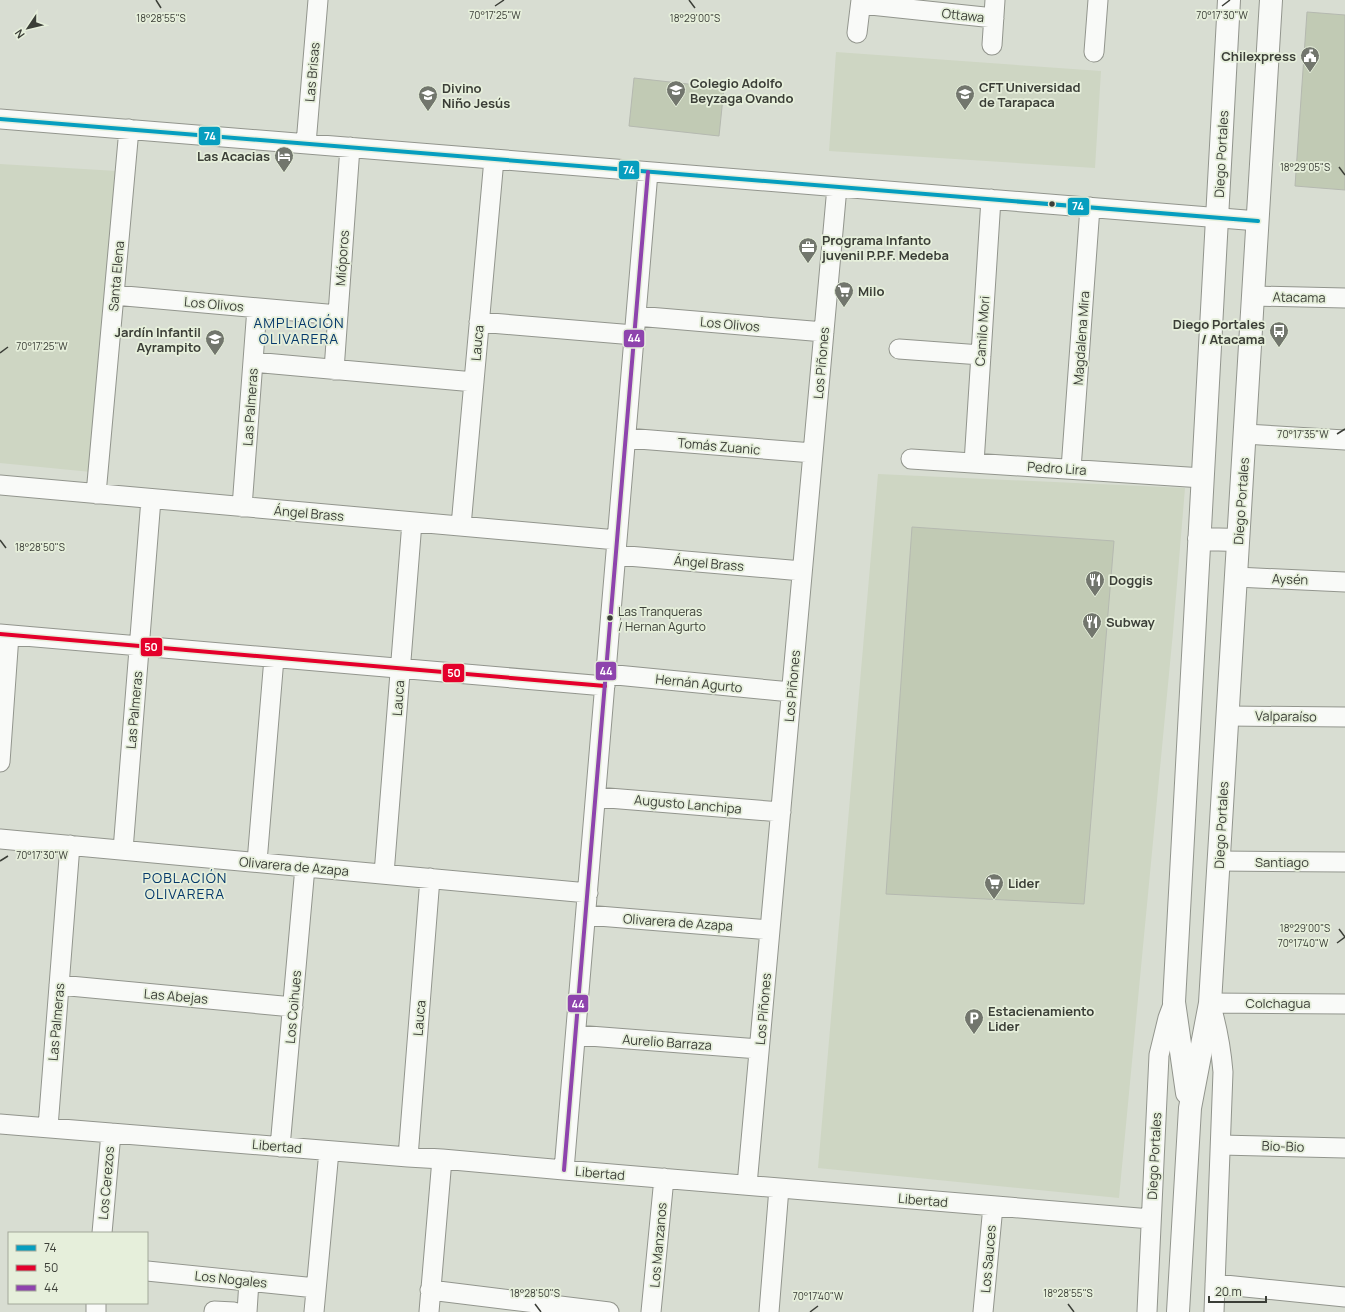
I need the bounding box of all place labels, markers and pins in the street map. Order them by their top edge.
public building icon: Chilexpress [1299,45,1321,73]
place label: Chilexpress [1221,47,1296,65]
place label: Colegio Adolfo Beyzaga Ovando [690,74,793,107]
place label: CFT Universidad de Tarapaca [979,78,1081,111]
place label: Divino Niño Jesús [442,79,510,112]
school or university icon: Colegio Adolfo Beyzaga Ovando [665,79,687,107]
school or university icon: CFT Universidad de Tarapaca [954,83,976,111]
school or university icon: Divino Niño Jesús [417,84,439,112]
hotel icon: Las Acacias [273,145,295,173]
place label: Las Acacias [197,147,270,165]
unlabelled marker [1047,199,1057,209]
place label: Programa Infanto juvenil P.P.F. Medeba [821,231,949,264]
office icon: Programa Infanto juvenil P.P.F. Medeba [797,236,819,264]
supermarket icon: Milo [833,280,855,308]
place label: Milo [858,282,884,300]
place label: Diego Portales / Atacama [1173,315,1265,348]
bus stop icon: Diego Portales / Atacama [1268,320,1290,348]
place label: Jardín Infantil Ayrampito [115,323,201,356]
school or university icon: Jardín Infantil Ayrampito [204,328,226,356]
restaurant icon: Doggis [1084,569,1106,597]
place label: Doggis [1109,571,1153,589]
place label: Las Tranqueras / Hernan Agurto [618,603,706,635]
restaurant icon: Subway [1081,611,1103,639]
marker: Las Tranqueras / Hernan Agurto [605,613,615,623]
place label: Subway [1106,613,1156,631]
supermarket icon: Lider [983,872,1005,900]
place label: Lider [1008,874,1040,892]
place label: Estacienamiento Lider [988,1002,1094,1035]
parking icon: Estacienamiento Lider [963,1007,985,1035]

